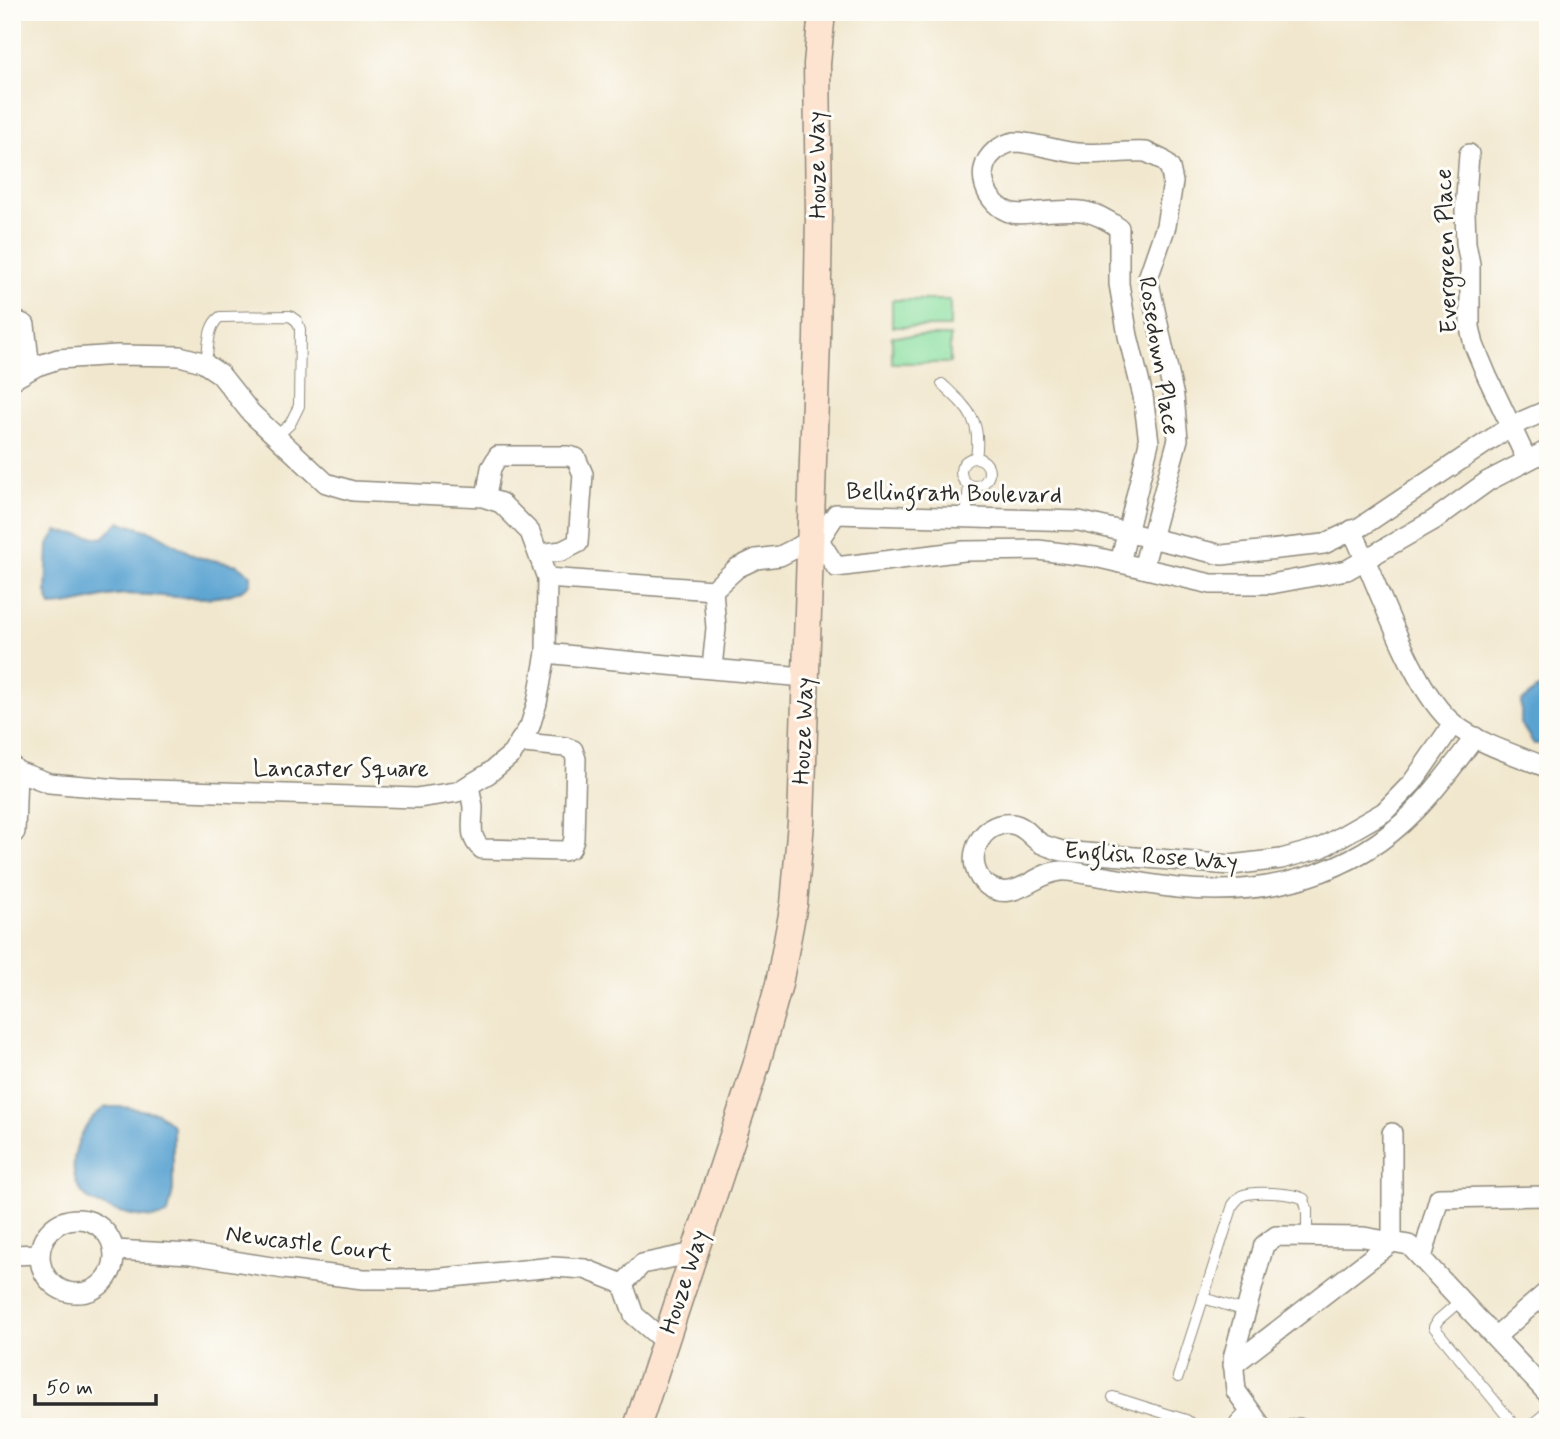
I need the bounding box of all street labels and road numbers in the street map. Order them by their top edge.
street label: Houze Way [802,111,834,219]
street label: Evergreen Place [1429,168,1467,334]
street label: Rosedown Place [1130,275,1186,437]
street label: Bellingrath Boulevard [846,477,1062,514]
street label: Houze Way [787,677,821,785]
street label: Lancaster Square [253,754,429,785]
street label: English Rose Way [1063,835,1239,882]
street label: Newcastle Court [224,1218,394,1270]
street label: Houze Way [654,1226,716,1338]

